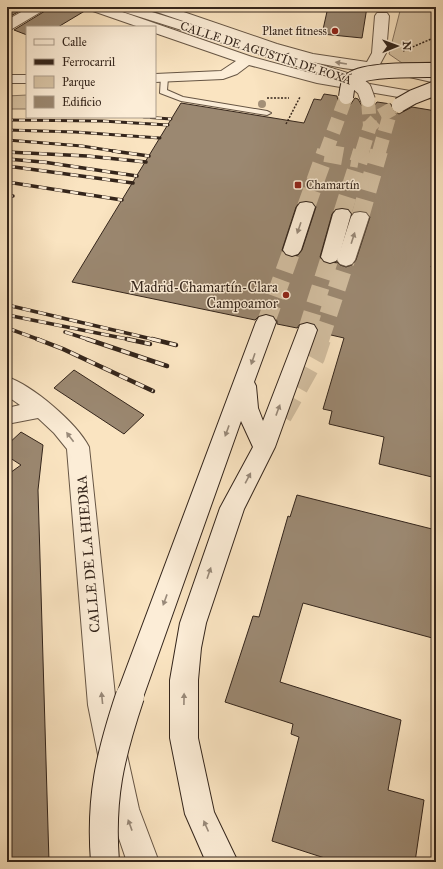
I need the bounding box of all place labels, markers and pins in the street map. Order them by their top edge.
place label: Planet fitness [262,24,327,38]
marker: Planet fitness [330,26,340,36]
place label: Chamartín [306,178,360,192]
marker: Chamartín [293,180,303,190]
place label: Madrid-Chamartín-Clara Campoamor [130,279,279,312]
marker: Madrid-Chamartín-Clara Campoamor [281,290,291,300]

